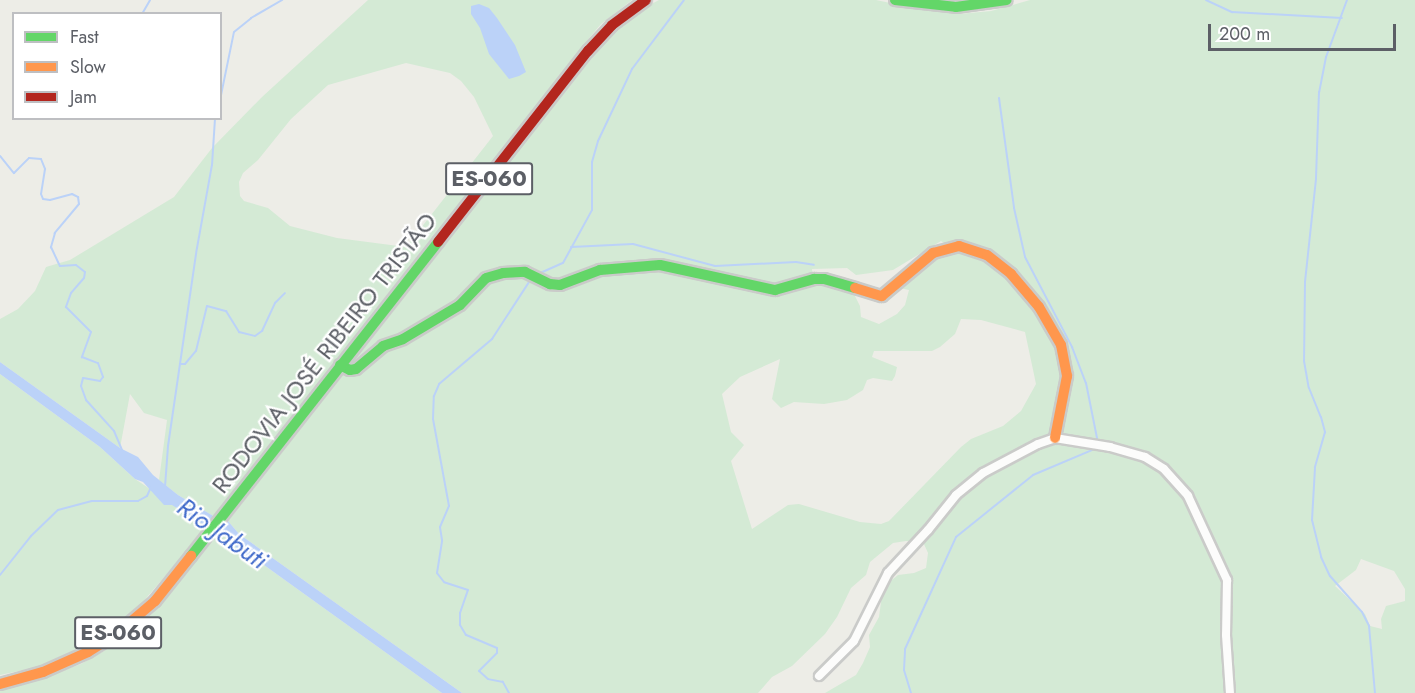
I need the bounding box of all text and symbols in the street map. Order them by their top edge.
legend [12,12,222,120]
scale bar [1211,12,1398,50]
text: 200 m [1219,21,1270,47]
text: Fast [70,24,99,50]
text: Slow [70,54,106,80]
text: Jam [70,84,97,110]
road number: ES-060 [444,160,534,198]
street label: RODOVIA JOSÉ RIBEIRO TRISTÃO [206,207,442,499]
water label: Rio Jabuti [171,492,273,576]
road number: ES-060 [73,614,163,652]

